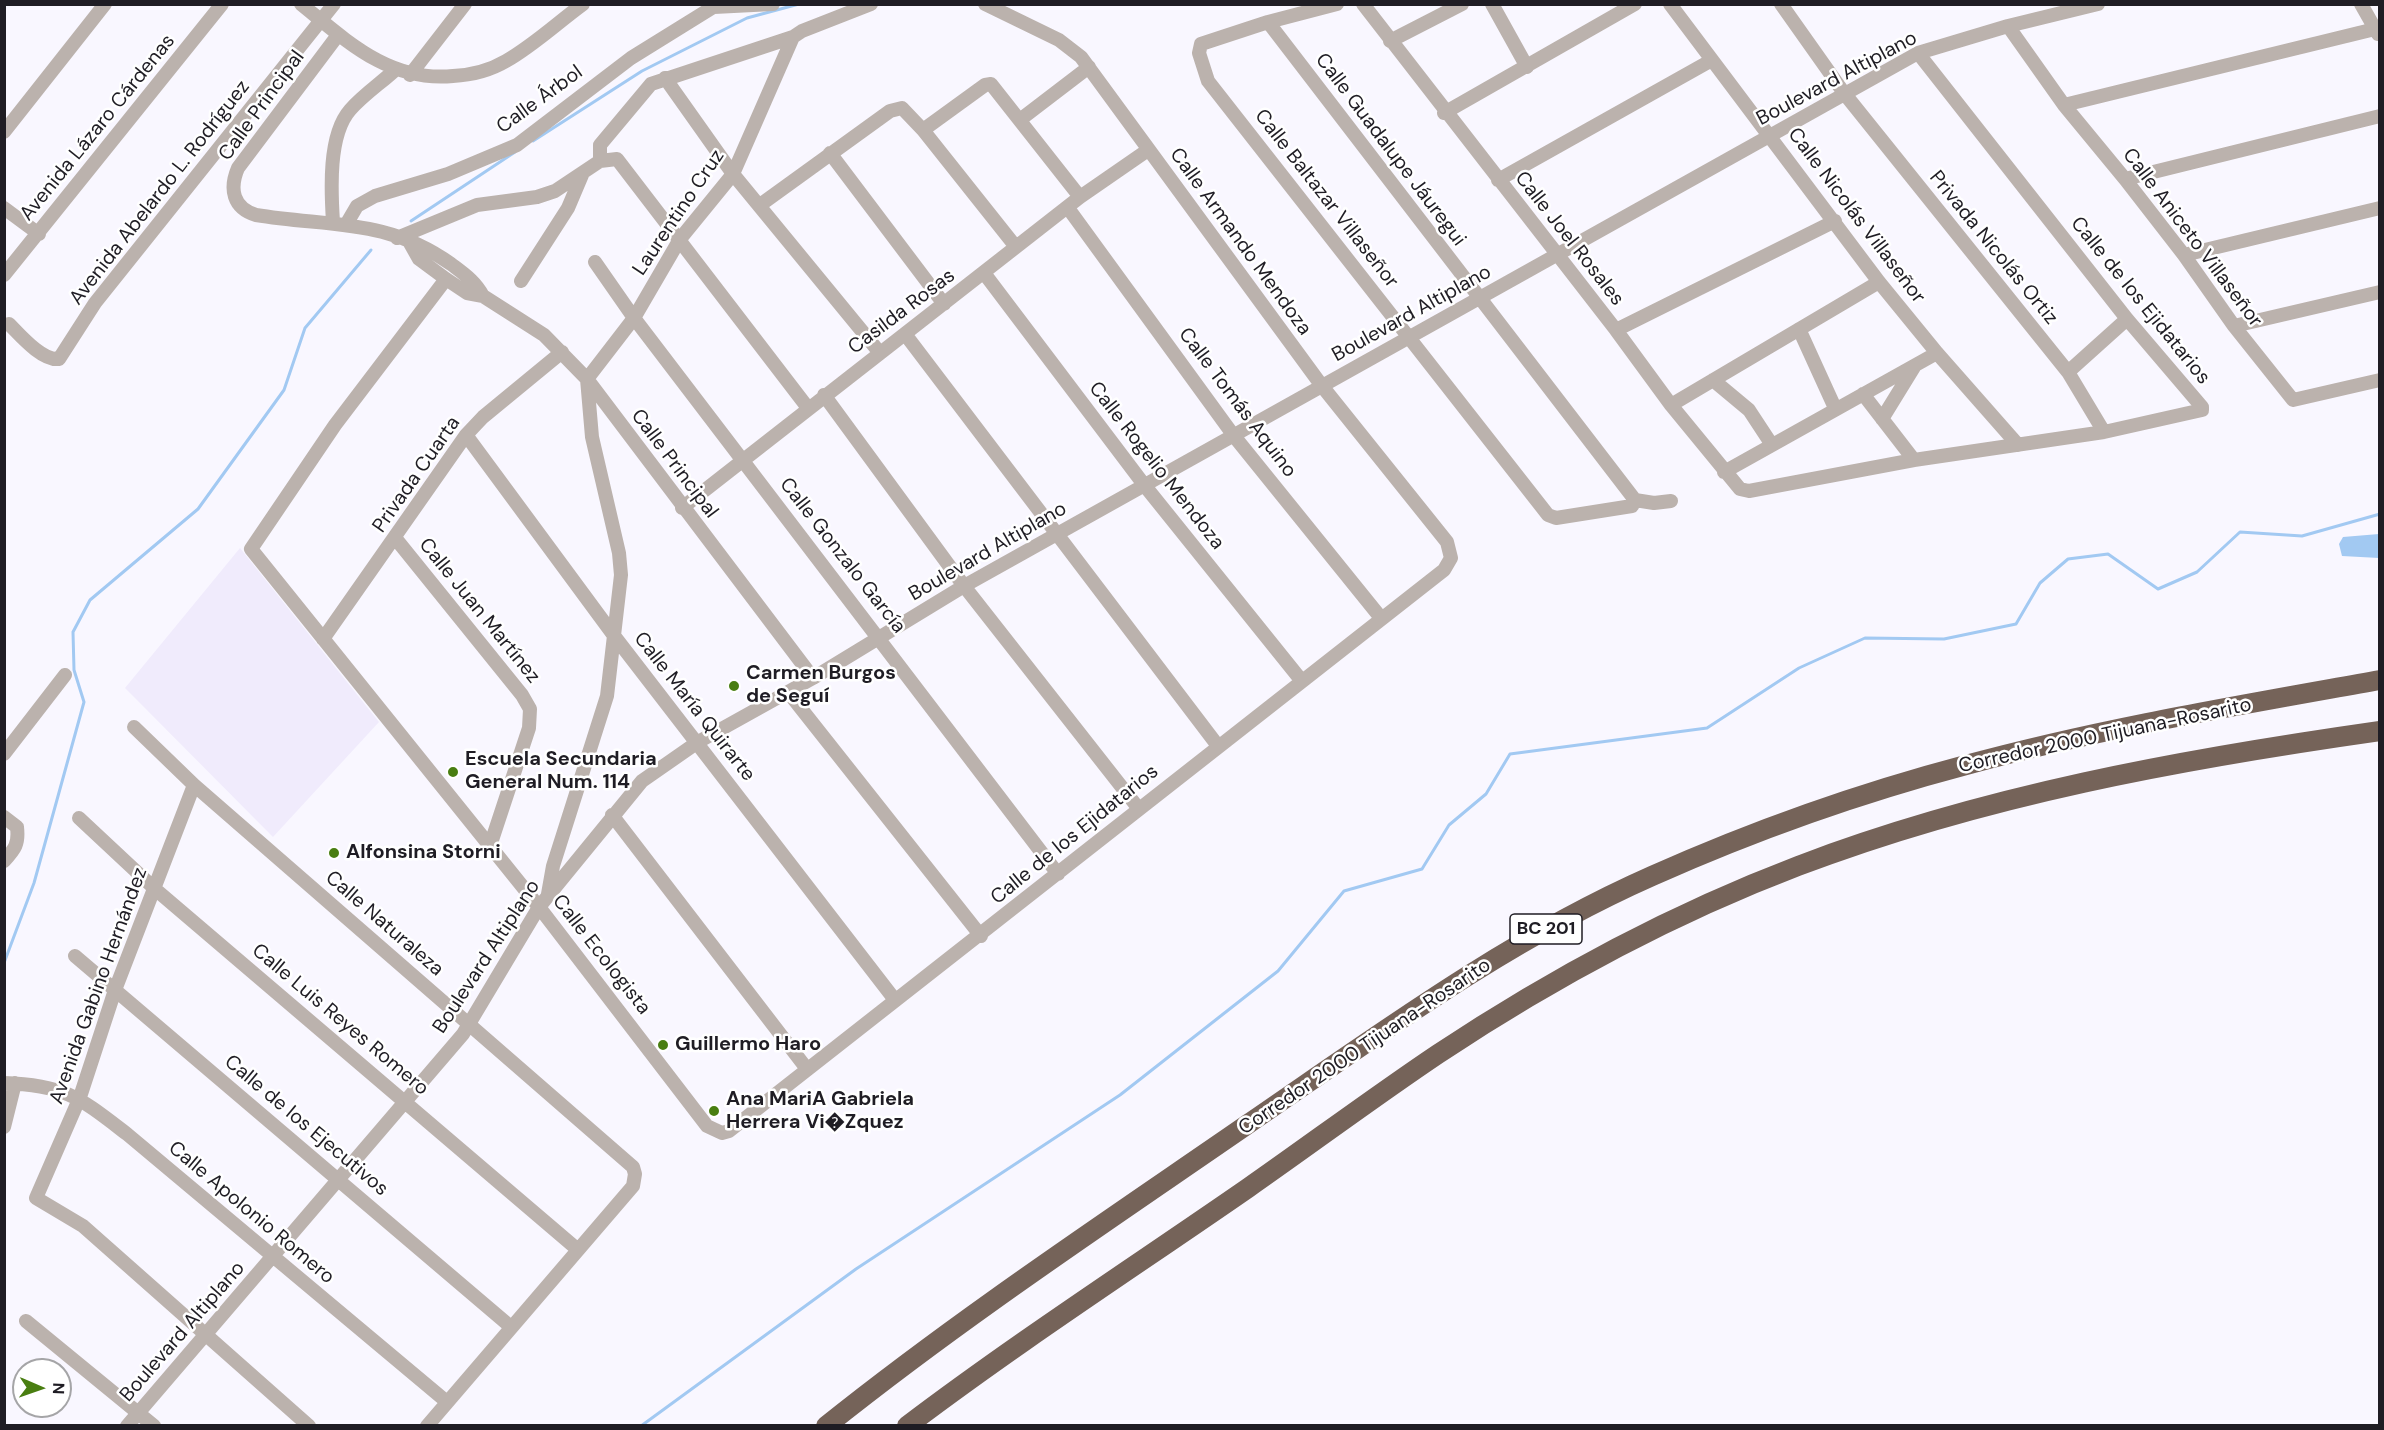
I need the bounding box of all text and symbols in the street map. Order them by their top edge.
street label: Boulevard Altiplano [1753,27,1921,131]
street label: Avenida Lázaro Cárdenas [15,30,181,226]
street label: Calle Principal [214,46,310,166]
street label: Calle Guadalupe Jáuregui [1310,49,1470,251]
street label: Calle Árbol [492,61,588,139]
street label: Avenida Abelardo L. Rodríguez [65,76,255,310]
street label: Calle Baltazar Villaseñor [1249,105,1403,293]
street label: Calle Nicolás Villaseñor [1782,124,1930,308]
street label: Calle Armando Mendoza [1164,144,1316,340]
street label: Calle Aniceto Villaseñor [2117,144,2267,332]
street label: Laurentino Cruz [628,146,730,280]
street label: Privada Nicolás Ortiz [1924,166,2062,330]
street label: Calle Joel Rosales [1509,167,1629,311]
street label: Calle de los Ejidatarios [2065,212,2215,390]
street label: Boulevard Altiplano [1328,260,1496,368]
street label: Casilda Rosas [844,264,960,360]
street label: Calle Tomás Aquino [1173,323,1301,483]
street label: Calle Rogelio Mendoza [1083,377,1229,555]
street label: Calle Principal [625,405,723,523]
street label: Privada Cuarta [368,412,466,538]
street label: Calle Gonzalo García [774,473,910,639]
street label: Boulevard Altiplano [905,497,1071,607]
street label: Calle Juan Martínez [413,534,545,688]
street label: Calle María Quirarte [628,628,760,786]
place label: Carmen Burgos de Seguí [746,662,896,709]
marker: Carmen Burgos de Seguí [727,679,741,693]
street label: Corredor 2000 Tijuana-Rosarito [1956,693,2254,779]
place label: Escuela Secundaria General Num. 114 [465,748,657,795]
street label: Calle de los Ejidatarios [986,760,1164,910]
marker: Escuela Secundaria General Num. 114 [446,765,460,779]
place label: Alfonsina Storni [346,841,501,865]
marker: Alfonsina Storni [327,846,341,860]
street label: Avenida Gabino Hernández [45,864,153,1108]
street label: Calle Naturaleza [320,866,448,982]
street label: Boulevard Altiplano [428,876,546,1038]
street label: Calle Ecologista [547,890,655,1020]
road number: BC 201 [1510,914,1582,944]
street label: Calle Luis Reyes Romero [247,939,433,1101]
street label: Corredor 2000 Tijuana-Rosarito [1234,953,1496,1141]
place label: Guillermo Haro [675,1033,821,1057]
marker: Guillermo Haro [656,1038,670,1052]
street label: Calle de los Ejecutivos [219,1050,393,1202]
place label: Ana MariA Gabriela Herrera Vi�Zquez [726,1088,914,1135]
marker: Ana MariA Gabriela Herrera Vi�Zquez [707,1104,721,1118]
street label: Calle Apolonio Romero [163,1136,339,1290]
street label: Boulevard Altiplano [115,1257,251,1407]
north arrow [12,1358,72,1418]
text: N [48,1382,69,1395]

